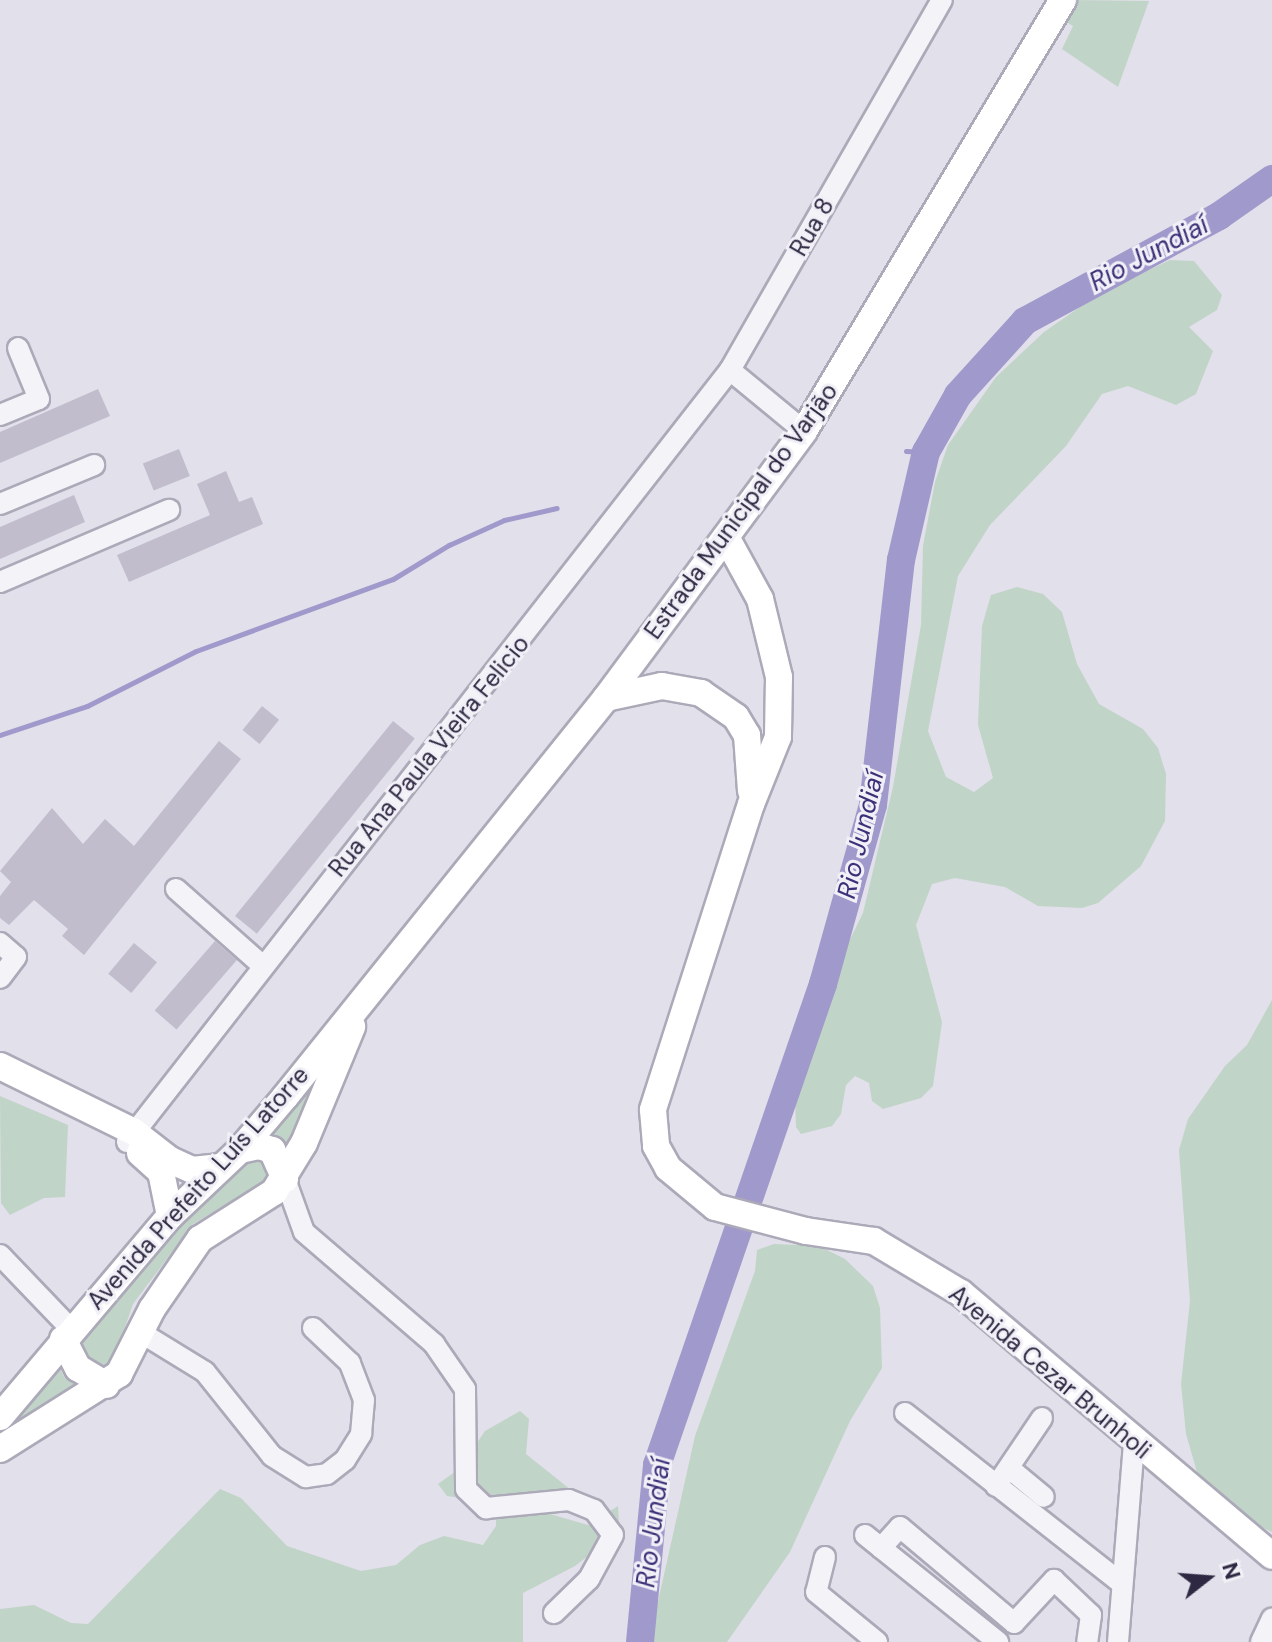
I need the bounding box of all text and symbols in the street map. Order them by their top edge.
street label: Rua 8 [784,193,840,261]
water label: Rio Jundiaí [1084,210,1214,298]
street label: Estrada Municipal do Varjão [639,377,843,645]
street label: Rua Ana Paula Vieira Felicio [323,630,535,882]
water label: Rio Jundiaí [831,768,891,902]
street label: Avenida Prefeito Luís Latorre [81,1061,315,1315]
street label: Avenida Cezar Brunholi [943,1279,1157,1465]
water label: Rio Jundiaí [631,1457,677,1589]
north arrow [1168,1538,1248,1618]
text: N [1215,1559,1248,1583]

